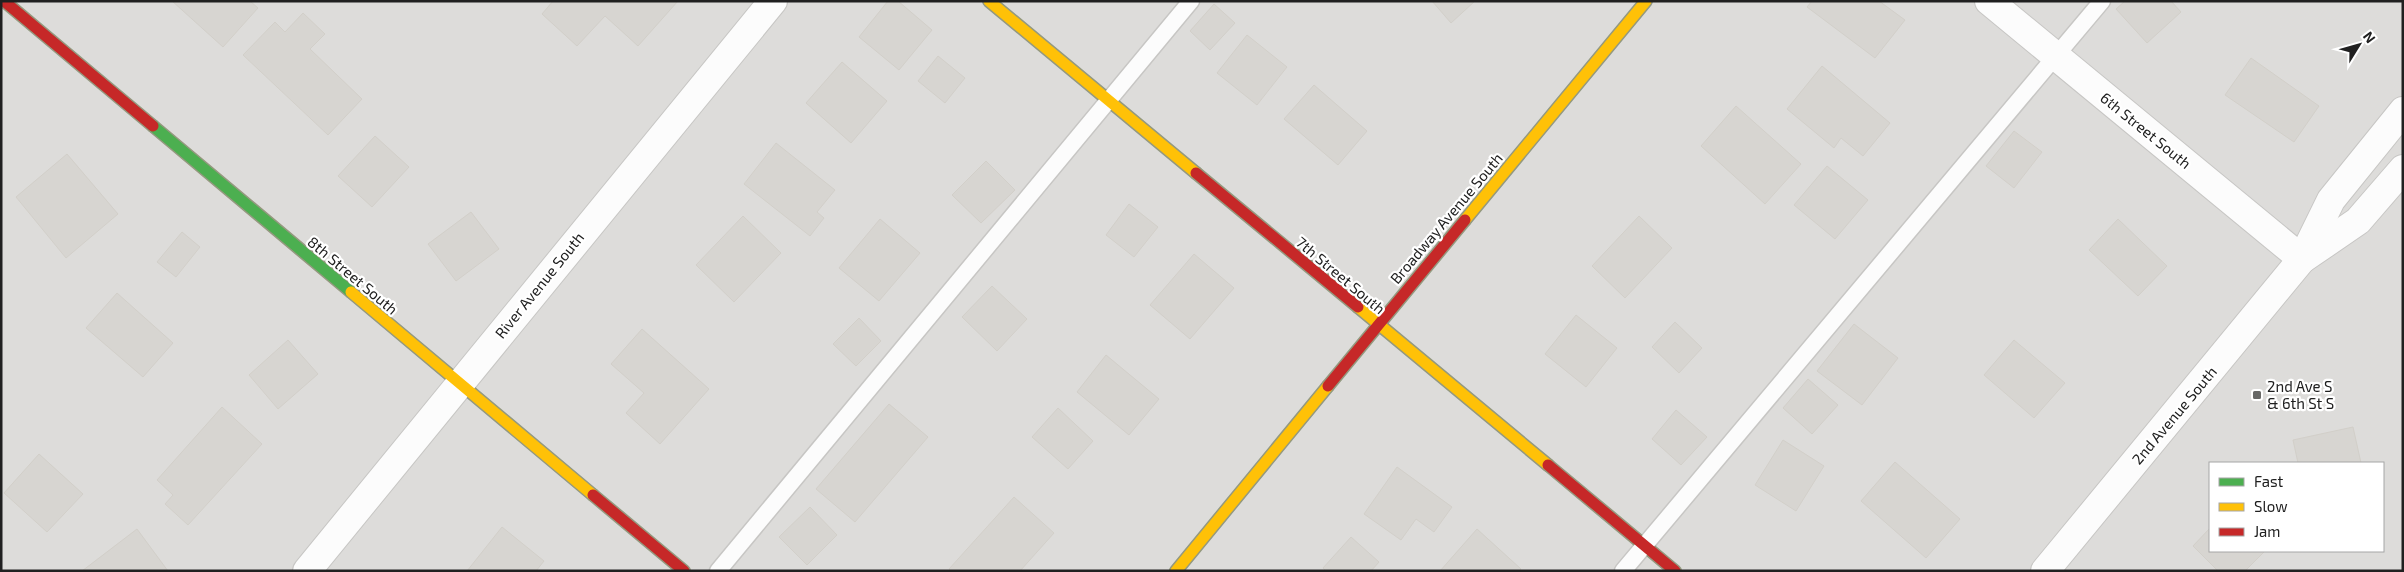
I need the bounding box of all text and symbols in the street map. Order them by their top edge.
north arrow [2334,20,2384,70]
text: N [2360,28,2380,46]
street label: 6th Street South [2097,88,2195,172]
street label: Broadway Avenue South [1386,149,1506,287]
street label: River Avenue South [491,228,587,342]
street label: 8th Street South [304,232,402,318]
street label: 7th Street South [1293,233,1389,317]
street label: 2nd Avenue South [2128,362,2220,468]
place label: 2nd Ave S & 6th St S [2267,377,2334,412]
marker: 2nd Ave S & 6th St S [2251,389,2263,401]
legend [2209,462,2384,552]
text: Fast [2254,472,2284,490]
text: Slow [2254,497,2288,515]
text: Jam [2254,522,2280,540]

